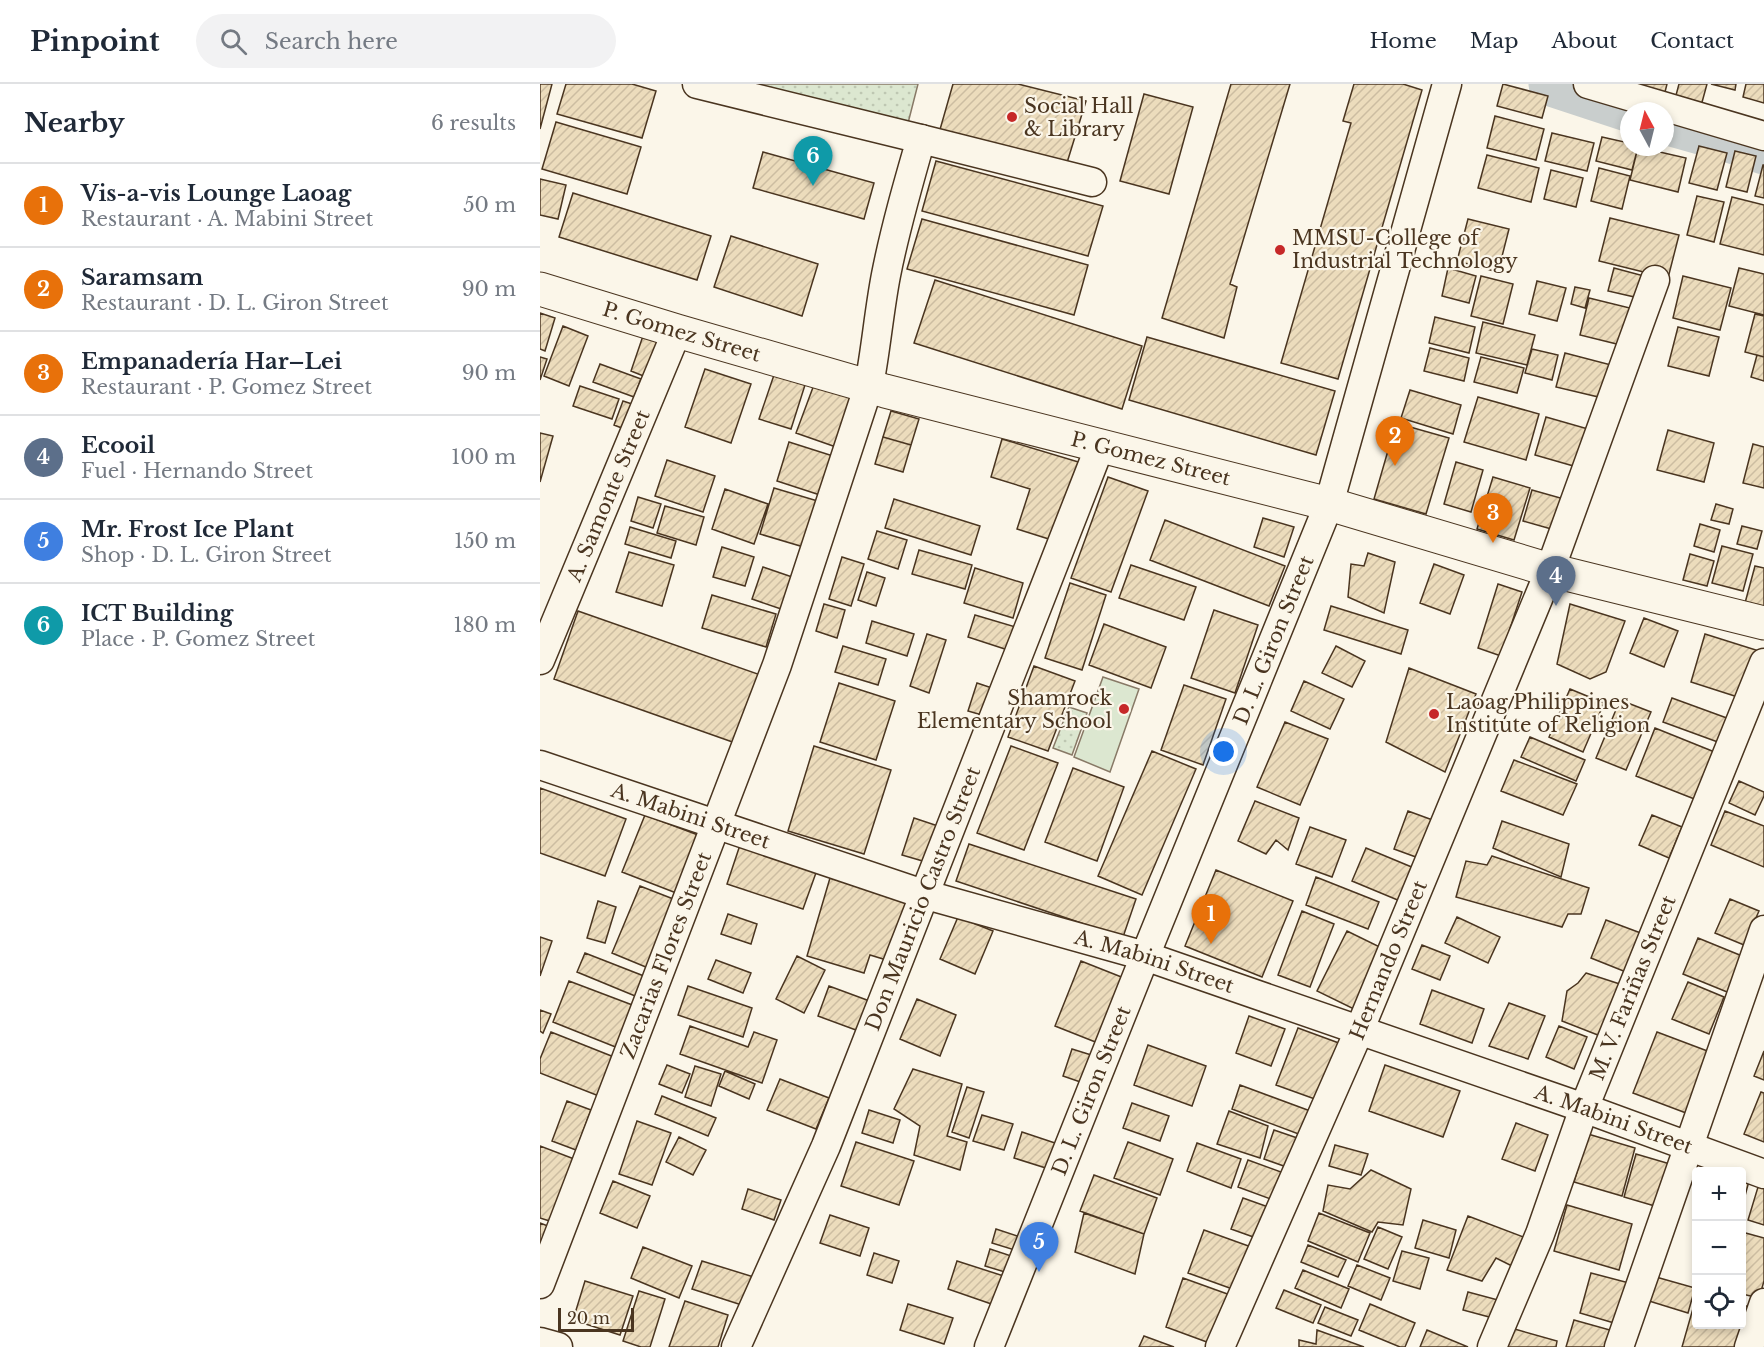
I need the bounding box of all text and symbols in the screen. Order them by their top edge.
search box [196,14,616,68]
text: Pinpoint [30,24,160,59]
icon: search [217,25,250,58]
text: Search here [265,28,398,55]
text: Home [1370,28,1437,54]
text: Map [1470,28,1518,54]
text: About [1551,28,1617,54]
text: Contact [1650,28,1734,54]
place label: Social Hall & Library [1024,94,1133,141]
north arrow [1620,102,1674,156]
text: Nearby [24,107,125,139]
marker: Social Hall & Library [1005,110,1019,124]
text: 6 results [431,111,516,135]
pin: 6 [794,136,832,186]
text: Vis-a-vis Lounge Laoag [81,180,351,207]
text: 1 [39,193,48,217]
text: 50 m [463,193,516,217]
text: Restaurant · A. Mabini Street [81,207,373,231]
place label: MMSU-College of Industrial Technology [1292,226,1518,273]
marker: MMSU-College of Industrial Technology [1273,243,1287,257]
text: Saramsam [81,264,203,291]
text: 2 [37,277,50,301]
text: 90 m [462,277,516,301]
text: Restaurant · D. L. Giron Street [81,291,388,315]
street label: P. Gomez Street [600,297,764,367]
text: Empanadería Har–Lei [81,348,342,375]
text: 3 [37,361,50,385]
text: 90 m [462,361,516,385]
text: Restaurant · P. Gomez Street [81,375,372,399]
street label: A. Samonte Street [562,406,655,586]
pin: 2 [1376,416,1414,466]
street label: P. Gomez Street [1068,427,1234,491]
text: Ecooil [81,432,155,459]
text: 4 [37,445,50,469]
text: 100 m [451,445,516,469]
text: Fuel · Hernando Street [81,459,313,483]
pin: 3 [1474,494,1512,543]
text: Mr. Frost Ice Plant [81,516,294,543]
text: 5 [38,529,49,553]
text: 150 m [454,529,516,553]
text: Shop · D. L. Giron Street [81,543,332,567]
street label: D. L. Giron Street [1228,552,1319,728]
pin: 4 [1536,556,1576,606]
text: ICT Building [81,600,233,627]
text: 6 [37,613,50,637]
text: 180 m [453,613,516,637]
text: Place · P. Gomez Street [81,627,315,651]
place label: Shamrock Elementary School [917,686,1113,733]
place label: Laoag Philippines Institute of Religion [1446,690,1651,737]
marker: Shamrock Elementary School [1117,702,1131,716]
marker: Laoag Philippines Institute of Religion [1427,707,1441,721]
your location [1209,737,1238,766]
street label: Don Mauricio Castro Street [860,763,986,1034]
street label: A. Mabini Street [607,778,774,854]
street label: Zacarias Flores Street [615,848,716,1062]
street label: Hernando Street [1345,876,1432,1043]
street label: M. V. Fariñas Street [1585,891,1681,1084]
pin: 1 [1192,894,1230,944]
street label: A. Mabini Street [1071,925,1238,998]
street label: D. L. Giron Street [1047,1002,1136,1179]
street label: A. Mabini Street [1531,1080,1696,1159]
map controls [1692,1167,1746,1329]
button: + [1692,1167,1746,1221]
button: − [1692,1221,1746,1275]
pin: 5 [1020,1222,1058,1272]
button: locate [1692,1275,1746,1329]
scale bar [558,1305,634,1332]
text: 20 m [567,1308,610,1328]

